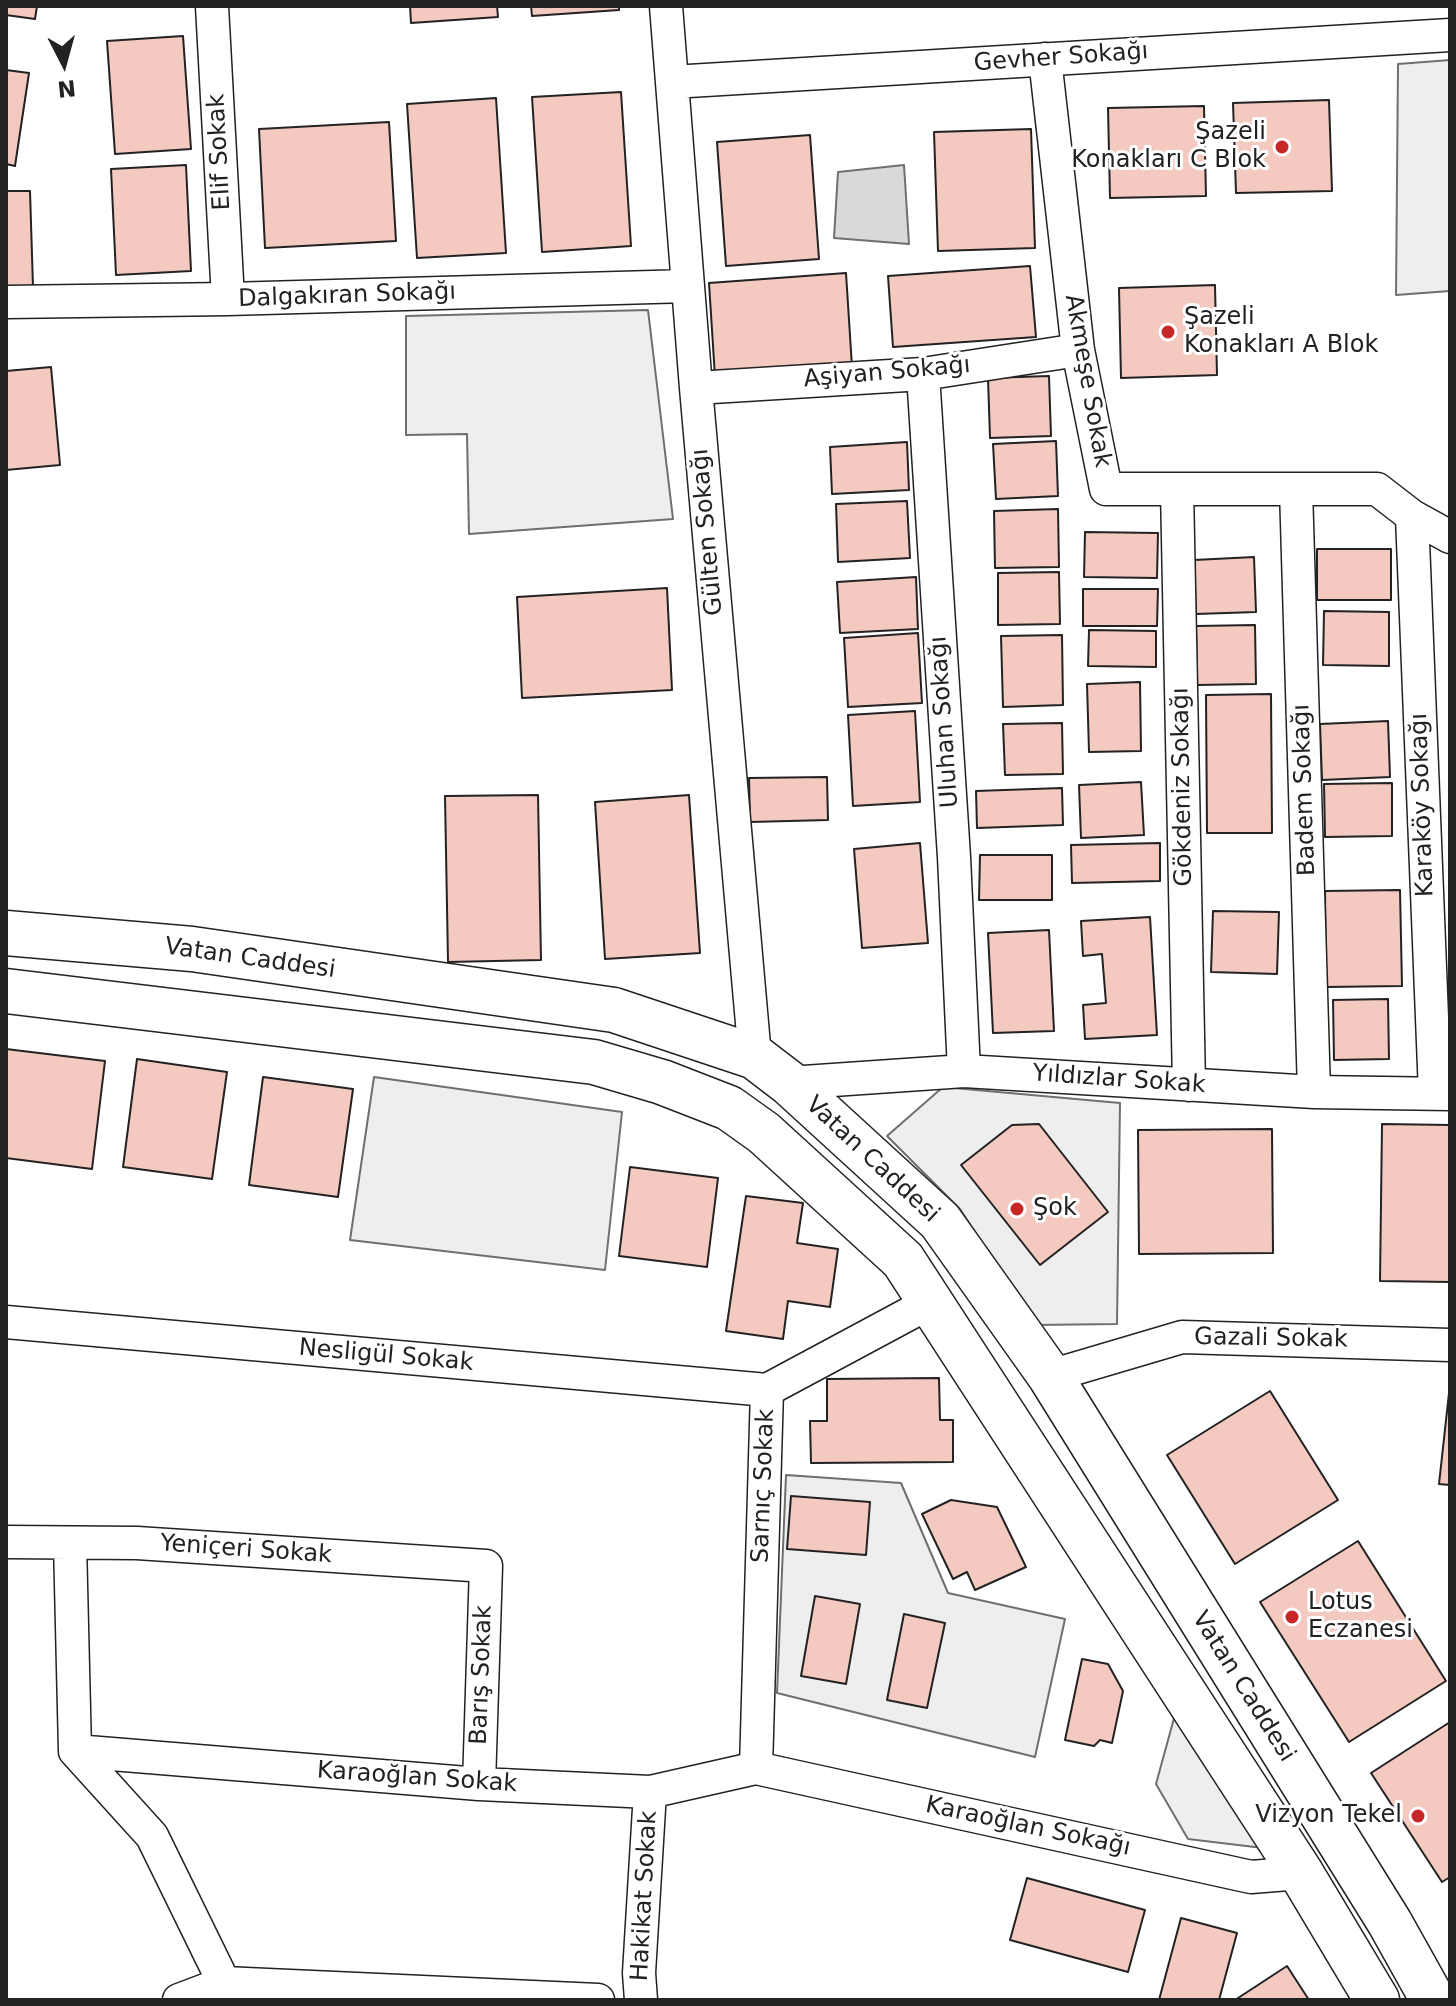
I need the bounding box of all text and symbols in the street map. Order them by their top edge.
north arrow [24,24,104,104]
street label: Gevher Sokağı [973,38,1149,78]
text: N [56,75,77,102]
street label: Elif Sokak [203,93,237,211]
place label: Şazeli Konakları C Blok [1071,119,1266,175]
marker: Şazeli Konakları C Blok [1273,138,1291,156]
street label: Dalgakıran Sokağı [238,278,456,314]
street label: Akmeşe Sokak [1058,292,1116,470]
place label: Şazeli Konakları A Blok [1184,304,1378,360]
marker: Şazeli Konakları A Blok [1159,323,1177,341]
street label: Aşiyan Sokağı [802,351,972,395]
street label: Gülten Sokağı [686,447,730,617]
street label: Uluhan Sokağı [925,635,965,809]
street label: Gökdeniz Sokağı [1167,687,1199,887]
street label: Badem Sokağı [1288,703,1322,877]
street label: Karaköy Sokağı [1405,712,1441,898]
street label: Vatan Caddesi [163,933,337,985]
street label: Yıldızlar Sokak [1032,1060,1206,1100]
street label: Vatan Caddesi [799,1091,945,1229]
place label: Şok [1033,1195,1077,1223]
marker: Şok [1008,1200,1026,1218]
street label: Gazali Sokak [1194,1323,1348,1355]
street label: Nesligül Sokak [297,1334,475,1378]
street label: Sarnıç Sokak [747,1408,781,1564]
street label: Yeniçeri Sokak [159,1530,333,1570]
place label: Lotus Eczanesi [1308,1589,1413,1645]
street label: Barış Sokak [465,1605,499,1745]
street label: Vatan Caddesi [1185,1606,1301,1768]
marker: Lotus Eczanesi [1283,1608,1301,1626]
street label: Karaoğlan Sokak [316,1757,518,1799]
street label: Karaoğlan Sokağı [923,1791,1133,1863]
place label: Vizyon Tekel [1255,1802,1402,1830]
marker: Vizyon Tekel [1409,1807,1427,1825]
street label: Hakikat Sokak [626,1810,664,1982]

